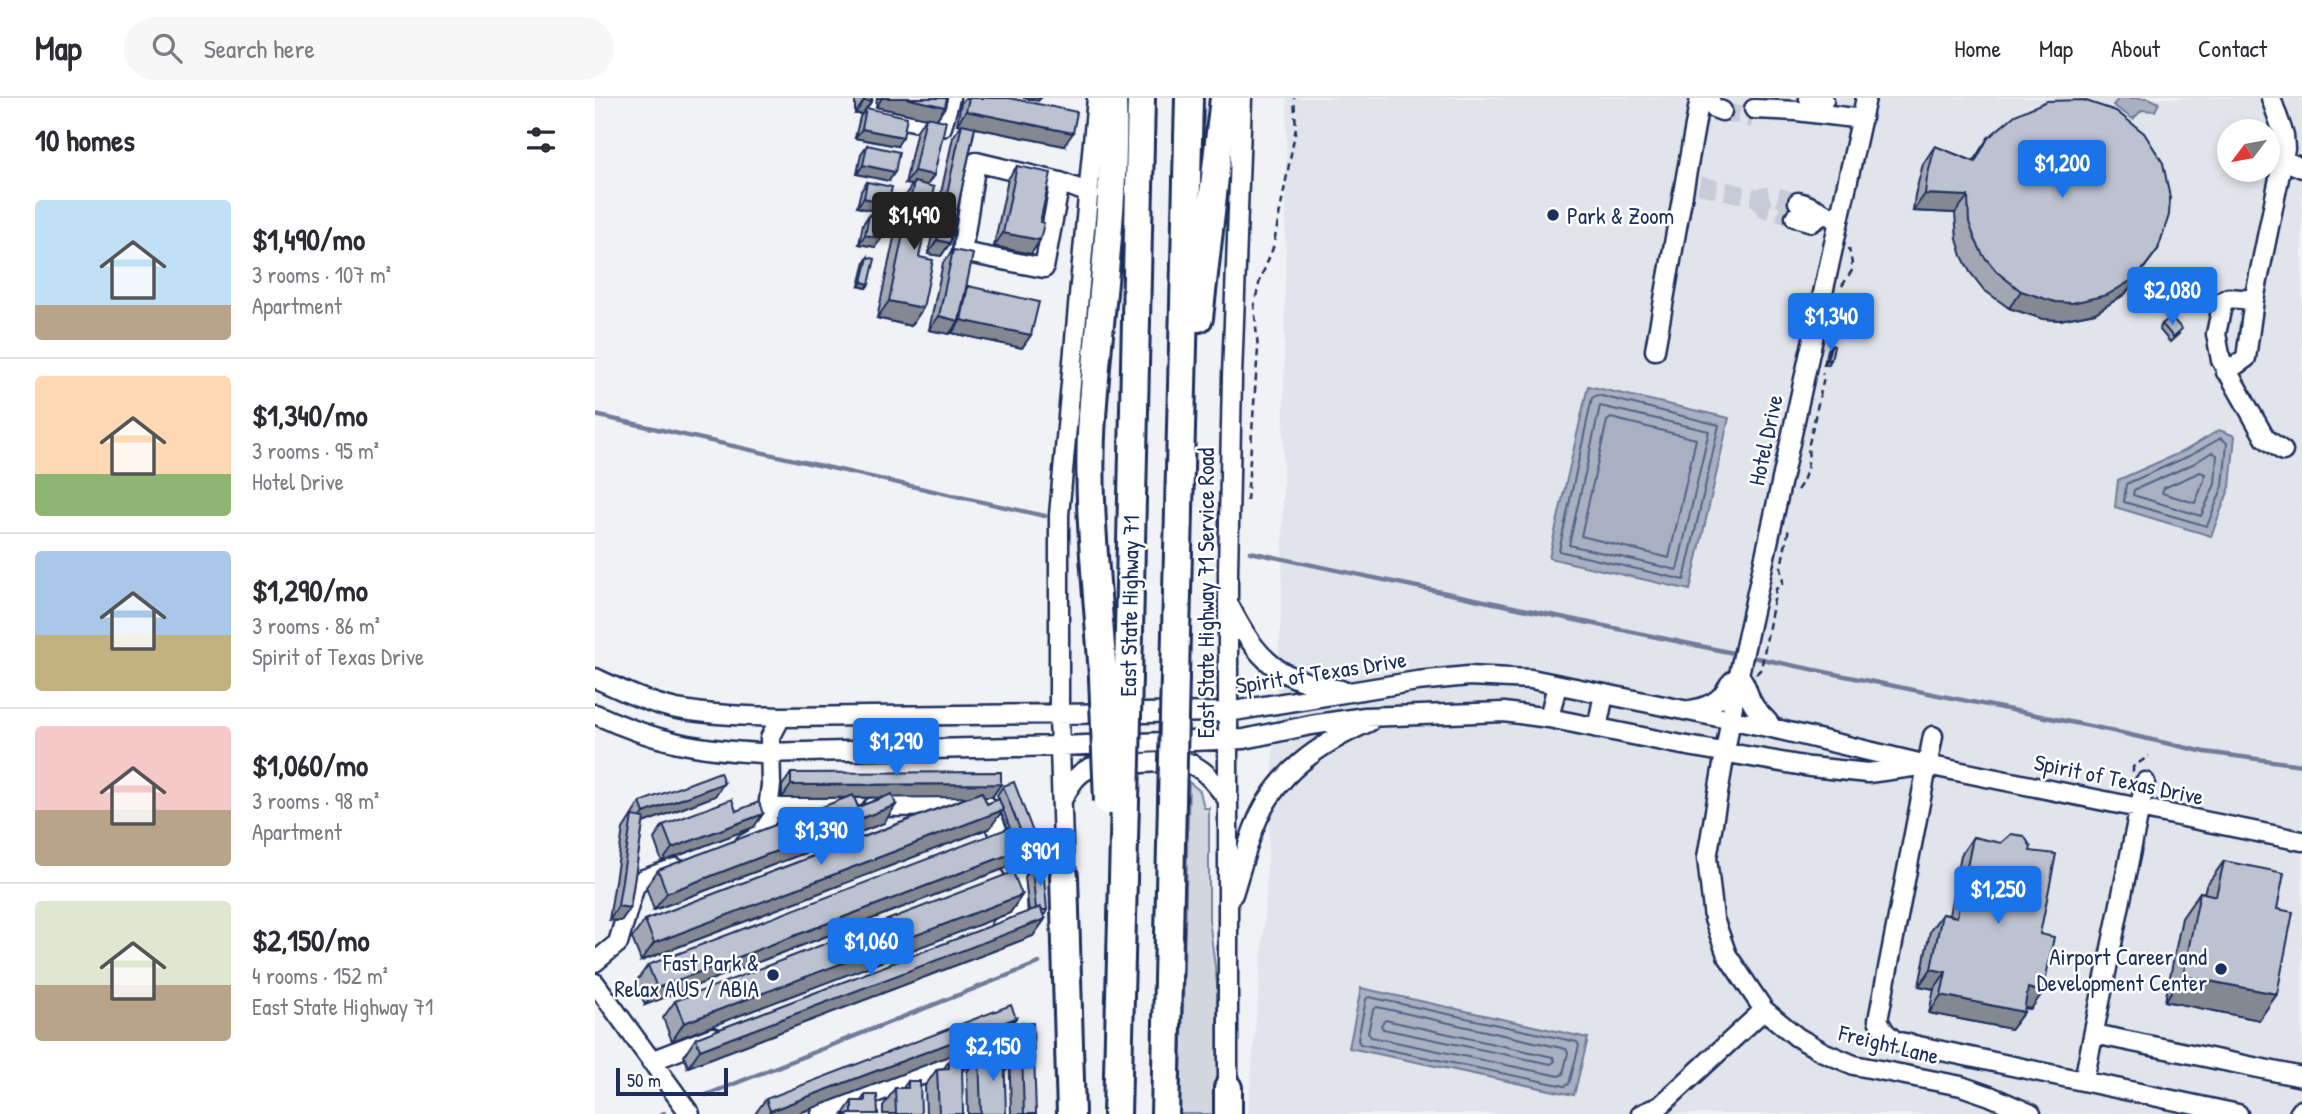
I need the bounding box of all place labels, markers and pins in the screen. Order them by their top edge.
pin: $1,200 [2005,140,2119,200]
pin: $1,490 [857,192,971,252]
place label: Park & Zoom [1567,200,1674,231]
marker: Park & Zoom [1545,207,1561,223]
pin: $2,080 [2115,268,2229,327]
pin: $1,340 [1774,294,1888,353]
pin: $1,290 [839,718,953,778]
pin: $1,390 [764,808,878,867]
pin: $901 [999,828,1081,888]
pin: $1,250 [1941,866,2055,926]
pin: $1,060 [814,918,928,978]
place label: Airport Career and Development Center [2037,941,2207,998]
place label: Fast Park & Relax AUS / ABIA [614,947,759,1004]
marker: Airport Career and Development Center [2213,961,2229,977]
marker: Fast Park & Relax AUS / ABIA [765,967,781,983]
pin: $2,150 [936,1024,1050,1083]

